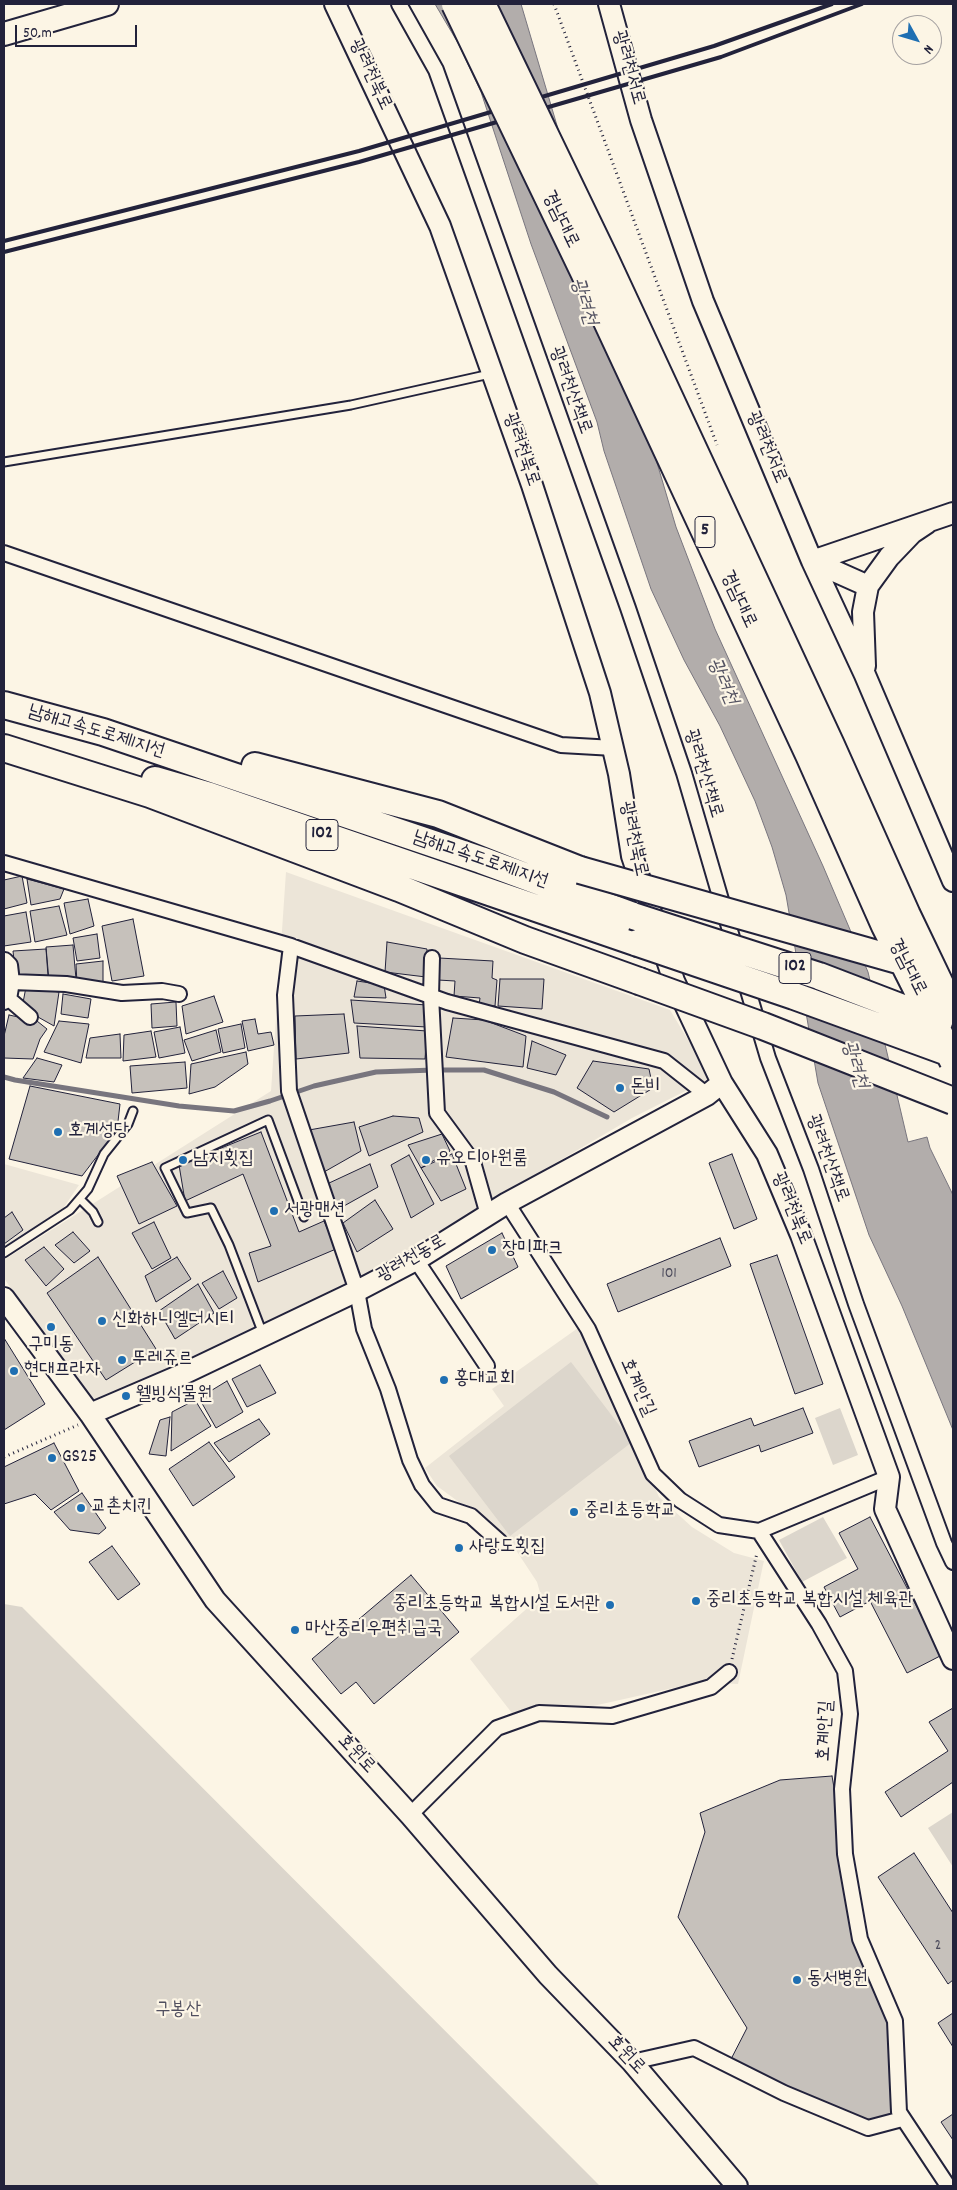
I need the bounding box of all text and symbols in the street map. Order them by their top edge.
scale bar [18,15,140,47]
north arrow [892,15,942,65]
text: 50 m [23,23,52,45]
street label: 광려천서로 [606,28,648,108]
street label: 광려천북로 [343,36,395,114]
text: N [918,40,938,58]
street label: 경남대로 [535,188,583,252]
water label: 광려천 [563,275,601,329]
street label: 광려천산책로 [543,344,595,438]
street label: 광려천서로 [740,408,790,488]
street label: 광려천북로 [497,410,543,490]
road number: 5 [695,516,715,548]
street label: 경남대로 [714,567,760,633]
water label: 광려천 [701,655,741,709]
street label: 남해고속도로제1지선 [25,701,167,765]
street label: 광려천산책로 [678,727,726,821]
street label: 광려천북로 [613,799,651,879]
road number: 102 [306,820,338,850]
street label: 남해고속도로제1지선 [409,827,551,895]
street label: 경남대로 [882,936,930,1000]
road number: 102 [779,952,811,984]
water label: 광려천 [834,1038,872,1092]
place label: 돈비 [630,1077,661,1099]
marker: 돈비 [614,1082,626,1094]
street label: 광려천산책로 [800,1112,852,1206]
place label: 호계성당 [68,1121,129,1143]
marker: 호계성당 [52,1126,64,1138]
place label: 남지횟집 [193,1149,254,1171]
place label: 유오디아원룸 [436,1149,528,1171]
marker: 남지횟집 [177,1154,189,1166]
marker: 유오디아원룸 [420,1154,432,1166]
street label: 광려천북로 [765,1169,815,1249]
place label: 서광맨션 [284,1200,345,1222]
marker: 서광맨션 [268,1205,280,1217]
street label: 광려천동로 [373,1231,451,1289]
place label: 장미파크 [502,1239,563,1261]
marker: 장미파크 [486,1244,498,1256]
house number: 101 [661,1265,677,1285]
place label: 신화하니엘더시티 [112,1310,234,1332]
marker: 신화하니엘더시티 [96,1315,108,1327]
marker: 구미동 [45,1321,57,1333]
place label: 구미동 [28,1335,74,1357]
place label: 뚜레쥬르 [132,1349,193,1371]
marker: 뚜레쥬르 [116,1354,128,1366]
street label: 호계안길 [613,1355,659,1421]
place label: 현대프라자 [24,1360,100,1382]
marker: 현대프라자 [8,1365,20,1377]
place label: 홍대교회 [454,1369,515,1391]
marker: 홍대교회 [438,1374,450,1386]
place label: 웰빙식물원 [136,1385,212,1407]
marker: 웰빙식물원 [120,1390,132,1402]
place label: GS25 [62,1447,97,1469]
marker: GS25 [46,1452,58,1464]
place label: 교촌치킨 [91,1497,152,1519]
place label: 중리초등학교 [584,1501,676,1523]
marker: 교촌치킨 [75,1502,87,1514]
marker: 중리초등학교 [568,1506,580,1518]
place label: 사랑도횟집 [469,1537,545,1559]
marker: 사랑도횟집 [453,1542,465,1554]
place label: 중리초등학교 복합시설 체육관 [706,1590,913,1612]
place label: 중리초등학교 복합시설 도서관 [393,1594,600,1616]
marker: 중리초등학교 복합시설 체육관 [690,1595,702,1607]
marker: 중리초등학교 복합시설 도서관 [604,1599,616,1611]
place label: 마산중리우편취급국 [305,1619,443,1641]
marker: 마산중리우편취급국 [289,1624,301,1636]
street label: 호계안길 [814,1700,840,1762]
street label: 호원로 [331,1730,379,1780]
house number: 2 [935,1937,941,1957]
place label: 동서병원 [807,1969,868,1991]
marker: 동서병원 [791,1974,803,1986]
park label: 구봉산 [155,2000,201,2022]
street label: 호원로 [601,2031,649,2081]

